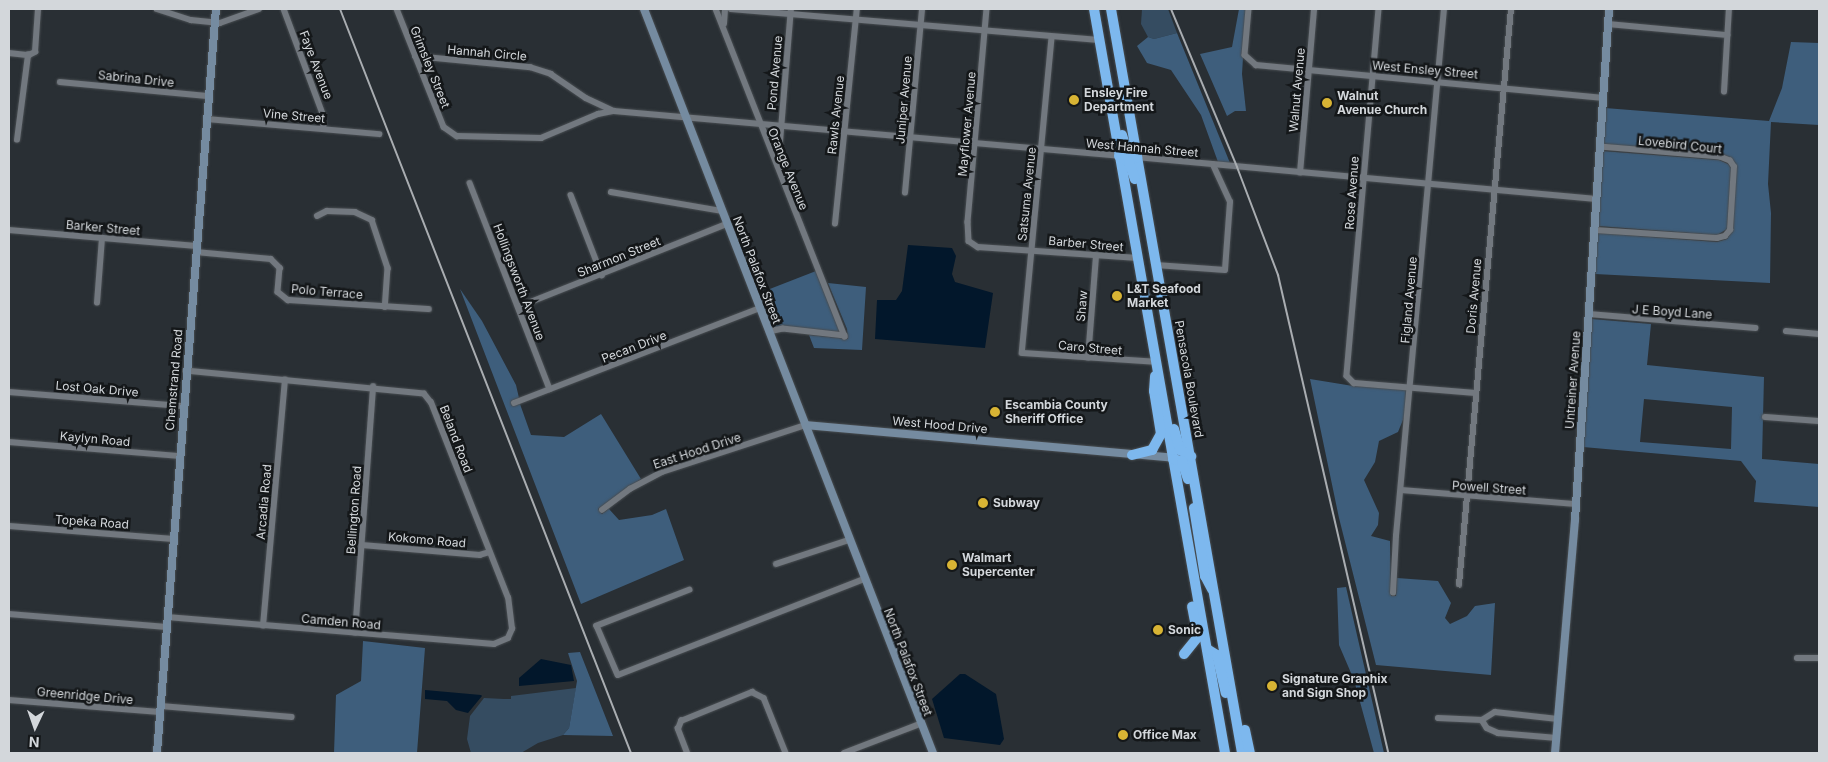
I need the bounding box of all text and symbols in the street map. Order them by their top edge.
street label: Grimsley Street [407,24,453,110]
street label: Faye Avenue [296,29,336,101]
street label: Pond Avenue [765,35,785,111]
street label: Hannah Circle [447,42,527,64]
street label: Walnut Avenue [1286,47,1308,133]
street label: Juniper Avenue [893,55,915,145]
street label: West Ensley Street [1372,58,1478,82]
street label: Sabrina Drive [97,68,175,90]
street label: Mayflower Avenue [955,71,979,177]
street label: Rawls Avenue [825,75,847,155]
place label: Ensley Fire Department [1084,86,1154,114]
place label: Walnut Avenue Church [1337,89,1427,117]
marker: Ensley Fire Department [1068,94,1080,106]
marker: Walnut Avenue Church [1321,97,1333,109]
street label: Vine Street [262,106,326,126]
street label: Orange Avenue [765,126,811,212]
street label: Lovebird Court [1637,133,1723,157]
street label: West Hannah Street [1085,136,1199,160]
street label: Satsuma Avenue [1015,146,1039,242]
street label: Rose Avenue [1342,156,1362,230]
street label: North Palafox Street [730,214,784,326]
street label: Barker Street [65,218,141,238]
street label: Hollingsworth Avenue [490,222,548,342]
street label: Sharmon Street [575,234,663,280]
street label: Barber Street [1048,234,1124,254]
street label: Figland Avenue [1398,256,1420,344]
street label: Doris Avenue [1464,258,1484,334]
street label: Polo Terrace [291,282,363,302]
place label: L&T Seafood Market [1127,282,1201,310]
street label: Shaw [1073,290,1091,322]
marker: L&T Seafood Market [1111,290,1123,302]
street label: J E Boyd Lane [1631,302,1713,322]
street label: Pensacola Boulevard [1172,319,1206,439]
street label: Pecan Drive [599,328,669,366]
street label: Chemstrand Road [162,329,186,431]
street label: Untreiner Avenue [1562,330,1584,430]
street label: Caro Street [1057,338,1123,358]
street label: Lost Oak Drive [55,378,139,400]
place label: Escambia County Sheriff Office [1005,398,1108,426]
street label: Beland Road [437,403,475,475]
marker: Escambia County Sheriff Office [989,406,1001,418]
street label: West Hood Drive [892,414,988,436]
street label: Kaylyn Road [59,429,131,449]
street label: East Hood Drive [651,430,743,472]
street label: Arcadia Road [254,464,274,540]
street label: Bellington Road [344,465,364,555]
street label: Powell Street [1451,478,1527,498]
place label: Subway [993,496,1040,510]
marker: Subway [977,497,989,509]
street label: Topeka Road [55,512,129,532]
street label: Kokomo Road [387,529,467,551]
place label: Walmart Supercenter [962,551,1035,579]
marker: Walmart Supercenter [946,559,958,571]
street label: North Palafox Street [881,606,935,718]
street label: Camden Road [301,611,381,633]
place label: Sonic [1168,623,1201,637]
marker: Sonic [1152,624,1164,636]
place label: Signature Graphix and Sign Shop [1282,672,1388,700]
marker: Signature Graphix and Sign Shop [1266,680,1278,692]
street label: Greenridge Drive [36,685,134,707]
north arrow [10,702,60,752]
place label: Office Max [1133,728,1197,742]
marker: Office Max [1117,729,1129,741]
text: N [28,734,40,751]

